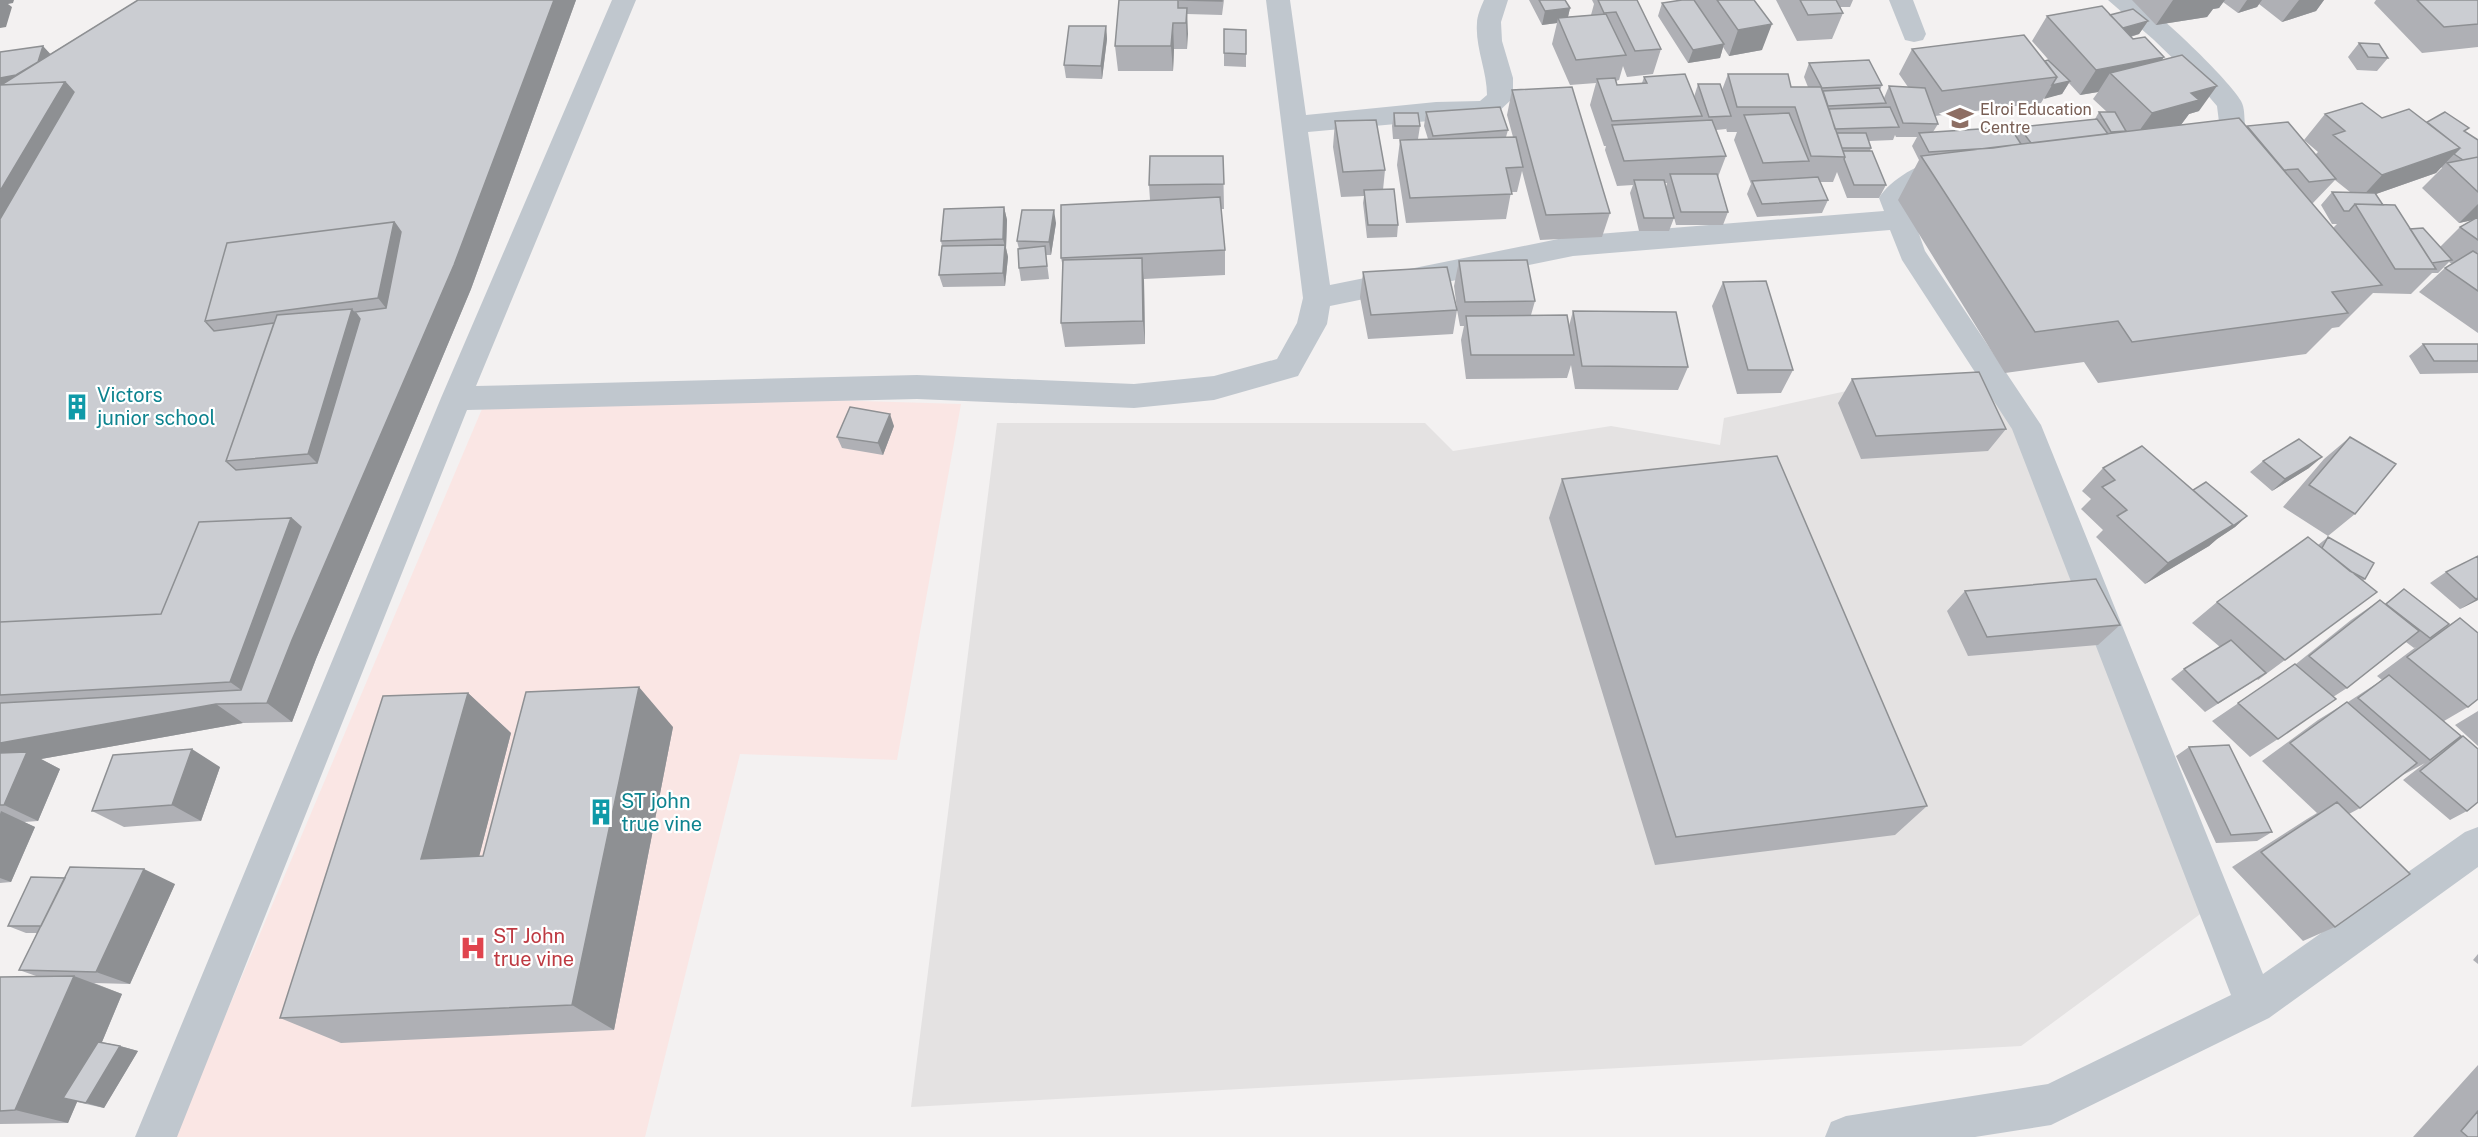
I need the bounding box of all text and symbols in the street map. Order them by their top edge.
place label: Elroi Education Centre [1980,100,2092,137]
school or university icon: Elroi Education Centre [1945,103,1975,133]
place label: Victors junior school [96,383,216,430]
building icon: Victors junior school [62,392,92,422]
place label: ST john true vine [621,789,702,836]
building icon: ST john true vine [586,797,616,827]
place label: ST John true vine [493,924,574,971]
hospital icon: ST John true vine [458,933,488,963]

